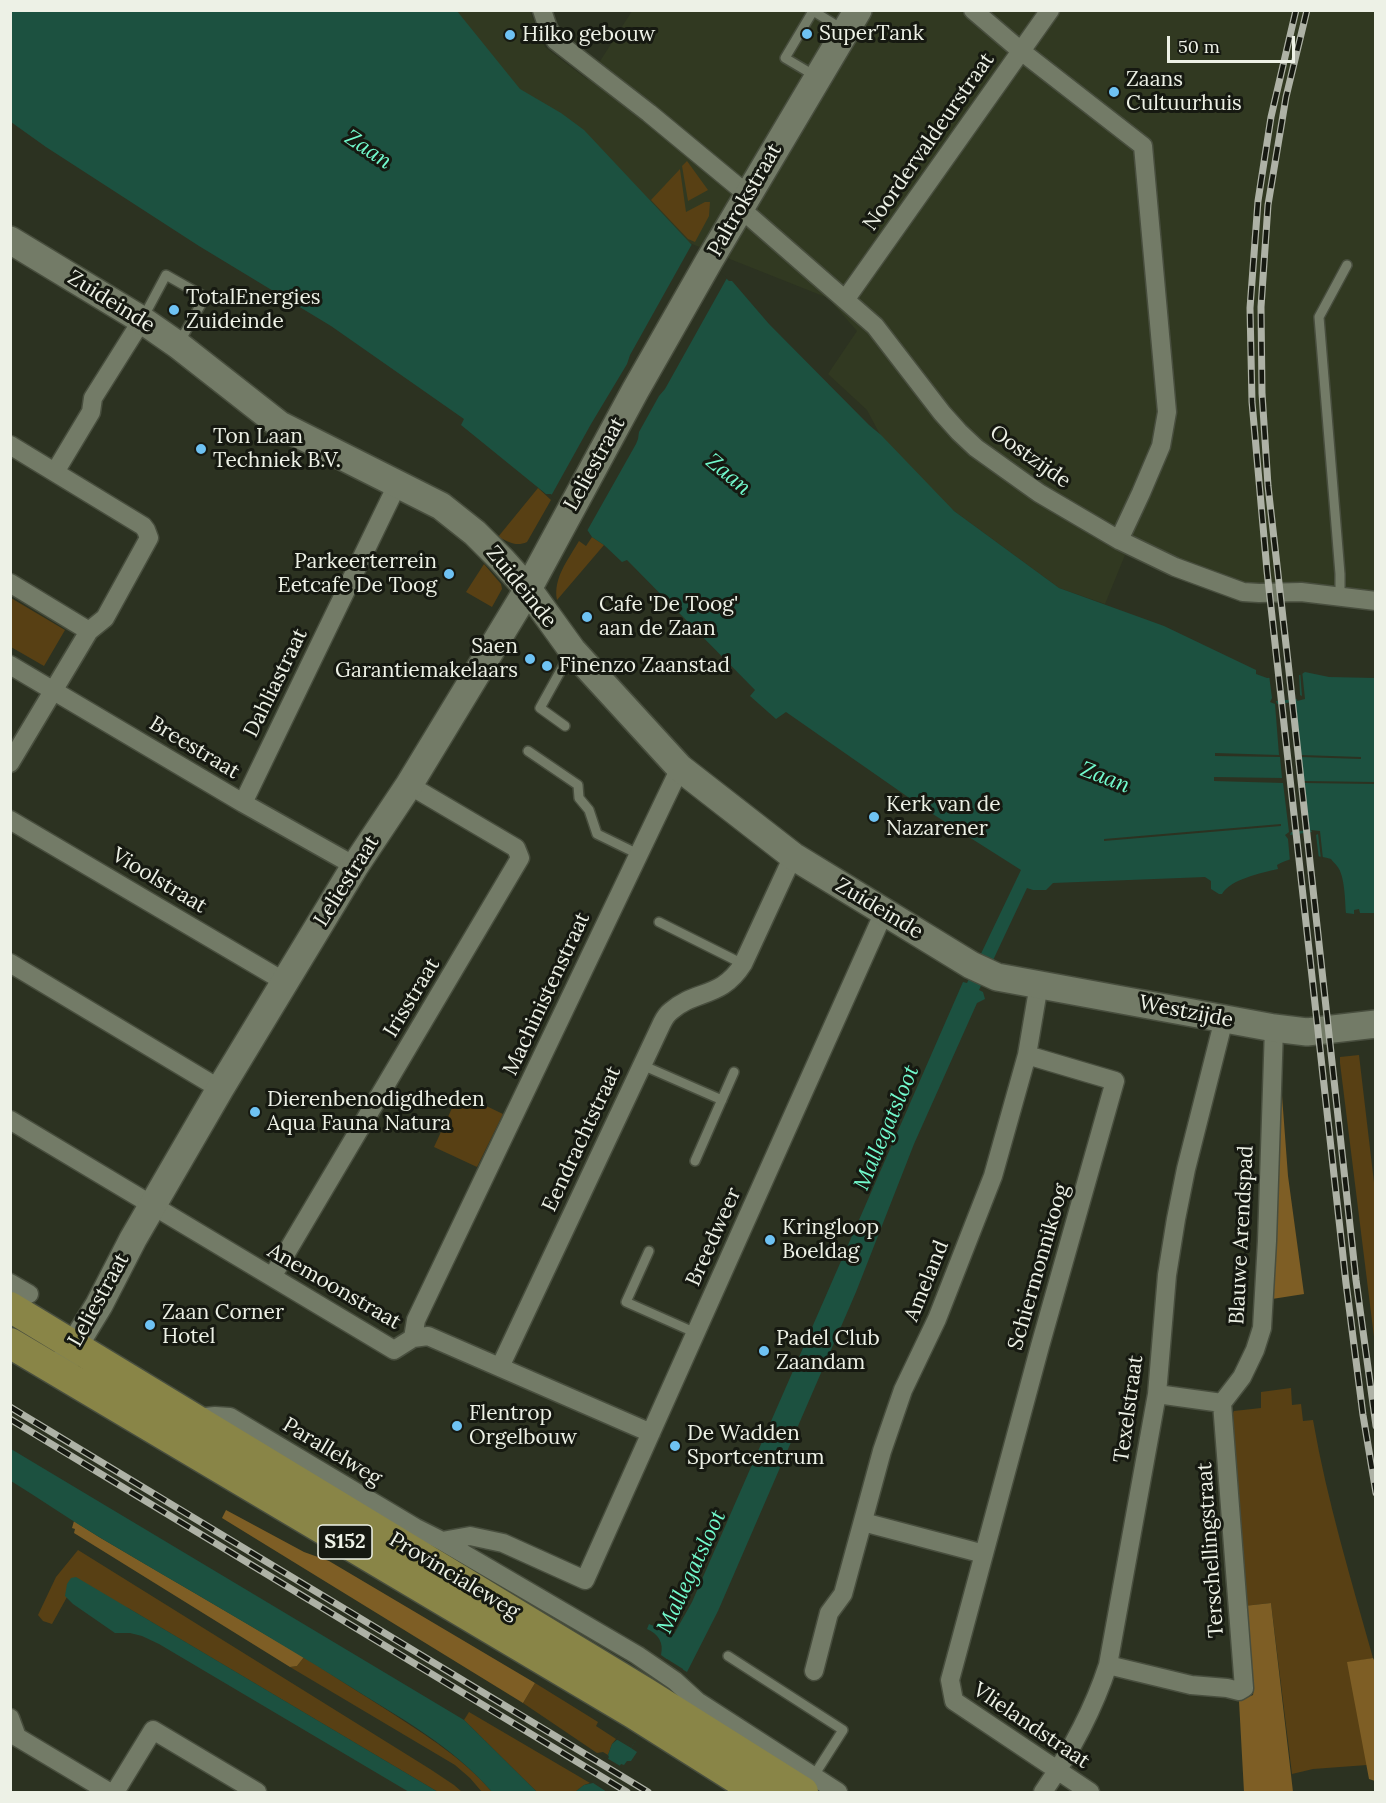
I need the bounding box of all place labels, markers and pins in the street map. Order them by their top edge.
place label: SuperTank [819,21,924,47]
place label: Hilko gebouw [522,22,655,48]
marker: SuperTank [800,27,814,41]
marker: Hilko gebouw [503,28,517,42]
place label: Zaans Cultuurhuis [1126,67,1242,117]
marker: Zaans Cultuurhuis [1107,85,1121,99]
place label: TotalEnergies Zuideinde [186,285,321,335]
marker: TotalEnergies Zuideinde [167,303,181,317]
place label: Ton Laan Techniek B.V. [213,424,341,474]
marker: Ton Laan Techniek B.V. [194,442,208,456]
place label: Parkeerterrein Eetcafe De Toog [278,549,437,599]
marker: Parkeerterrein Eetcafe De Toog [442,567,456,581]
place label: Cafe 'De Toog' aan de Zaan [599,592,738,642]
marker: Cafe 'De Toog' aan de Zaan [580,610,594,624]
place label: Saen Garantiemakelaars [335,634,518,684]
marker: Saen Garantiemakelaars [523,652,537,666]
place label: Finenzo Zaanstad [559,653,730,679]
marker: Finenzo Zaanstad [540,659,554,673]
place label: Kerk van de Nazarener [886,792,1001,842]
marker: Kerk van de Nazarener [867,810,881,824]
place label: Dierenbenodigdheden Aqua Fauna Natura [267,1087,485,1137]
marker: Dierenbenodigdheden Aqua Fauna Natura [248,1105,262,1119]
place label: Kringloop Boeldag [782,1215,879,1265]
marker: Kringloop Boeldag [763,1233,777,1247]
place label: Zaan Corner Hotel [162,1300,284,1350]
marker: Zaan Corner Hotel [143,1318,157,1332]
place label: Padel Club Zaandam [776,1326,880,1376]
marker: Padel Club Zaandam [757,1344,771,1358]
place label: Flentrop Orgelbouw [469,1401,577,1451]
marker: Flentrop Orgelbouw [450,1419,464,1433]
place label: De Wadden Sportcentrum [687,1421,825,1471]
marker: De Wadden Sportcentrum [668,1439,682,1453]

